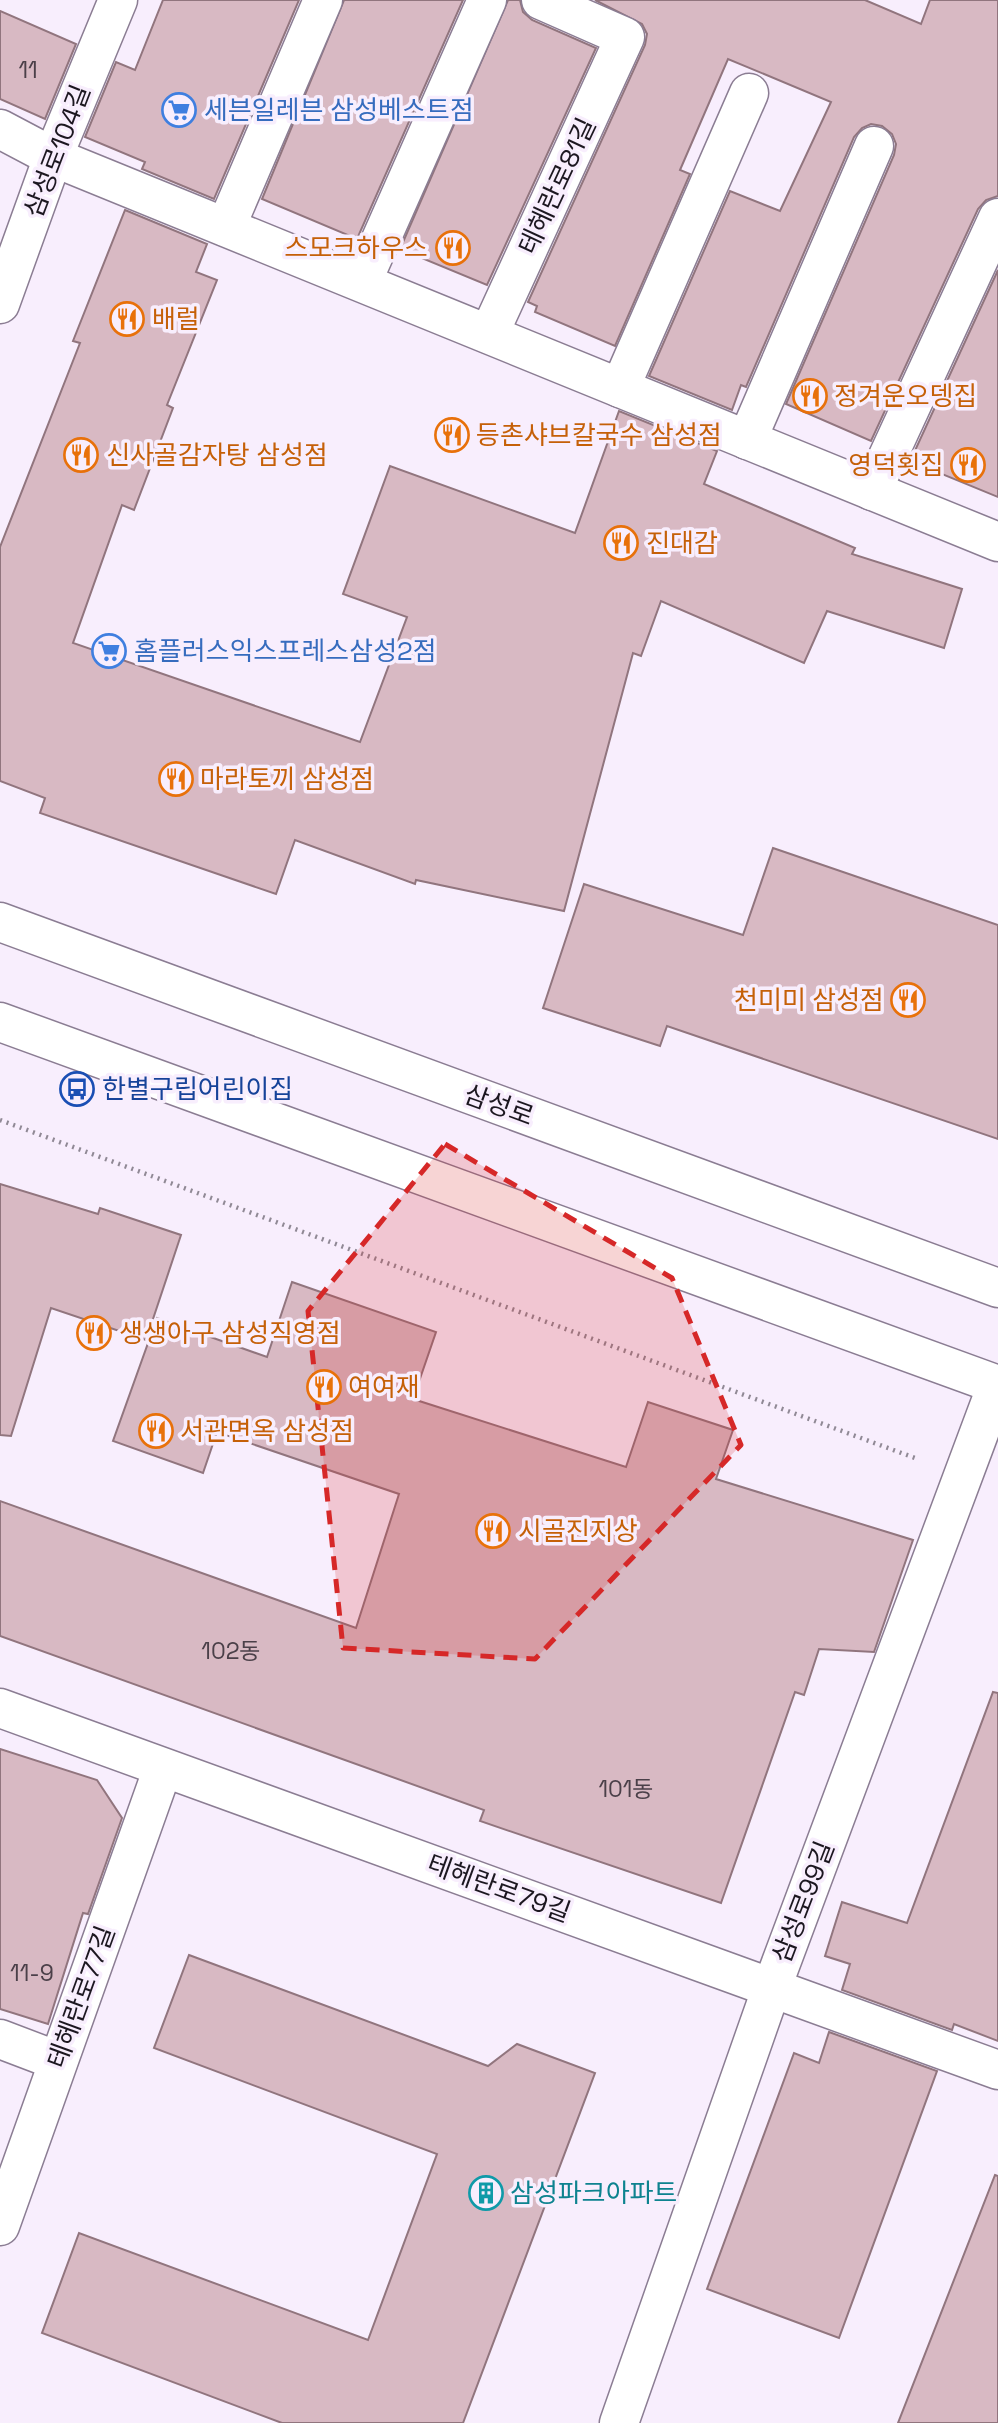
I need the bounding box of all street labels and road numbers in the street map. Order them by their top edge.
street label: 삼성로104길 [16,80,98,222]
street label: 테헤란로81길 [511,112,603,260]
street label: 삼성로 [459,1077,539,1133]
street label: 삼성로99길 [764,1836,842,1968]
street label: 테헤란로79길 [423,1846,575,1930]
street label: 테헤란로77길 [40,1921,122,2073]

